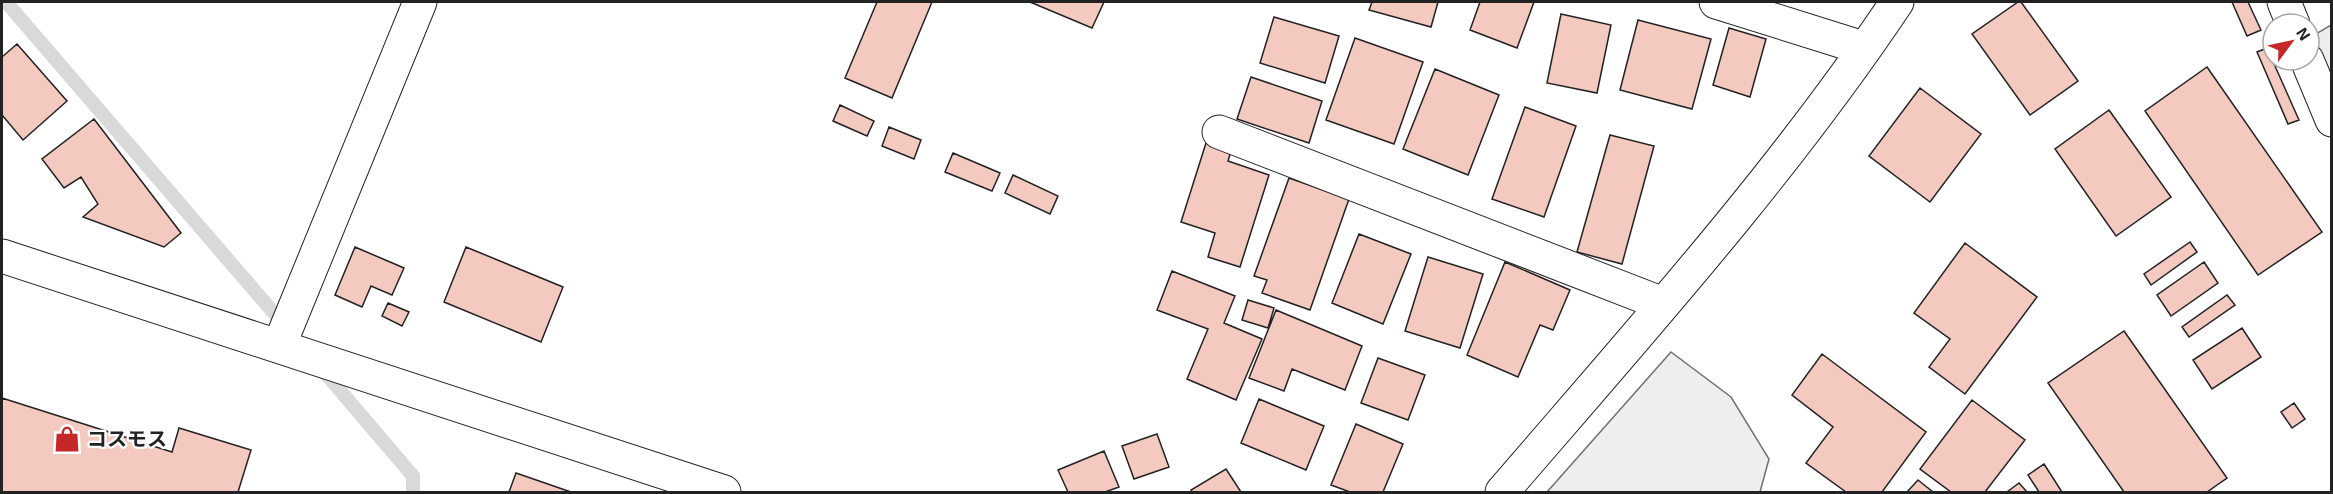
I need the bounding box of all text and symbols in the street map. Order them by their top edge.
north arrow [2261,12,2321,72]
text: N [2293,24,2315,44]
shop icon: コスモス [52,424,82,454]
place label: コスモス [87,426,167,450]

